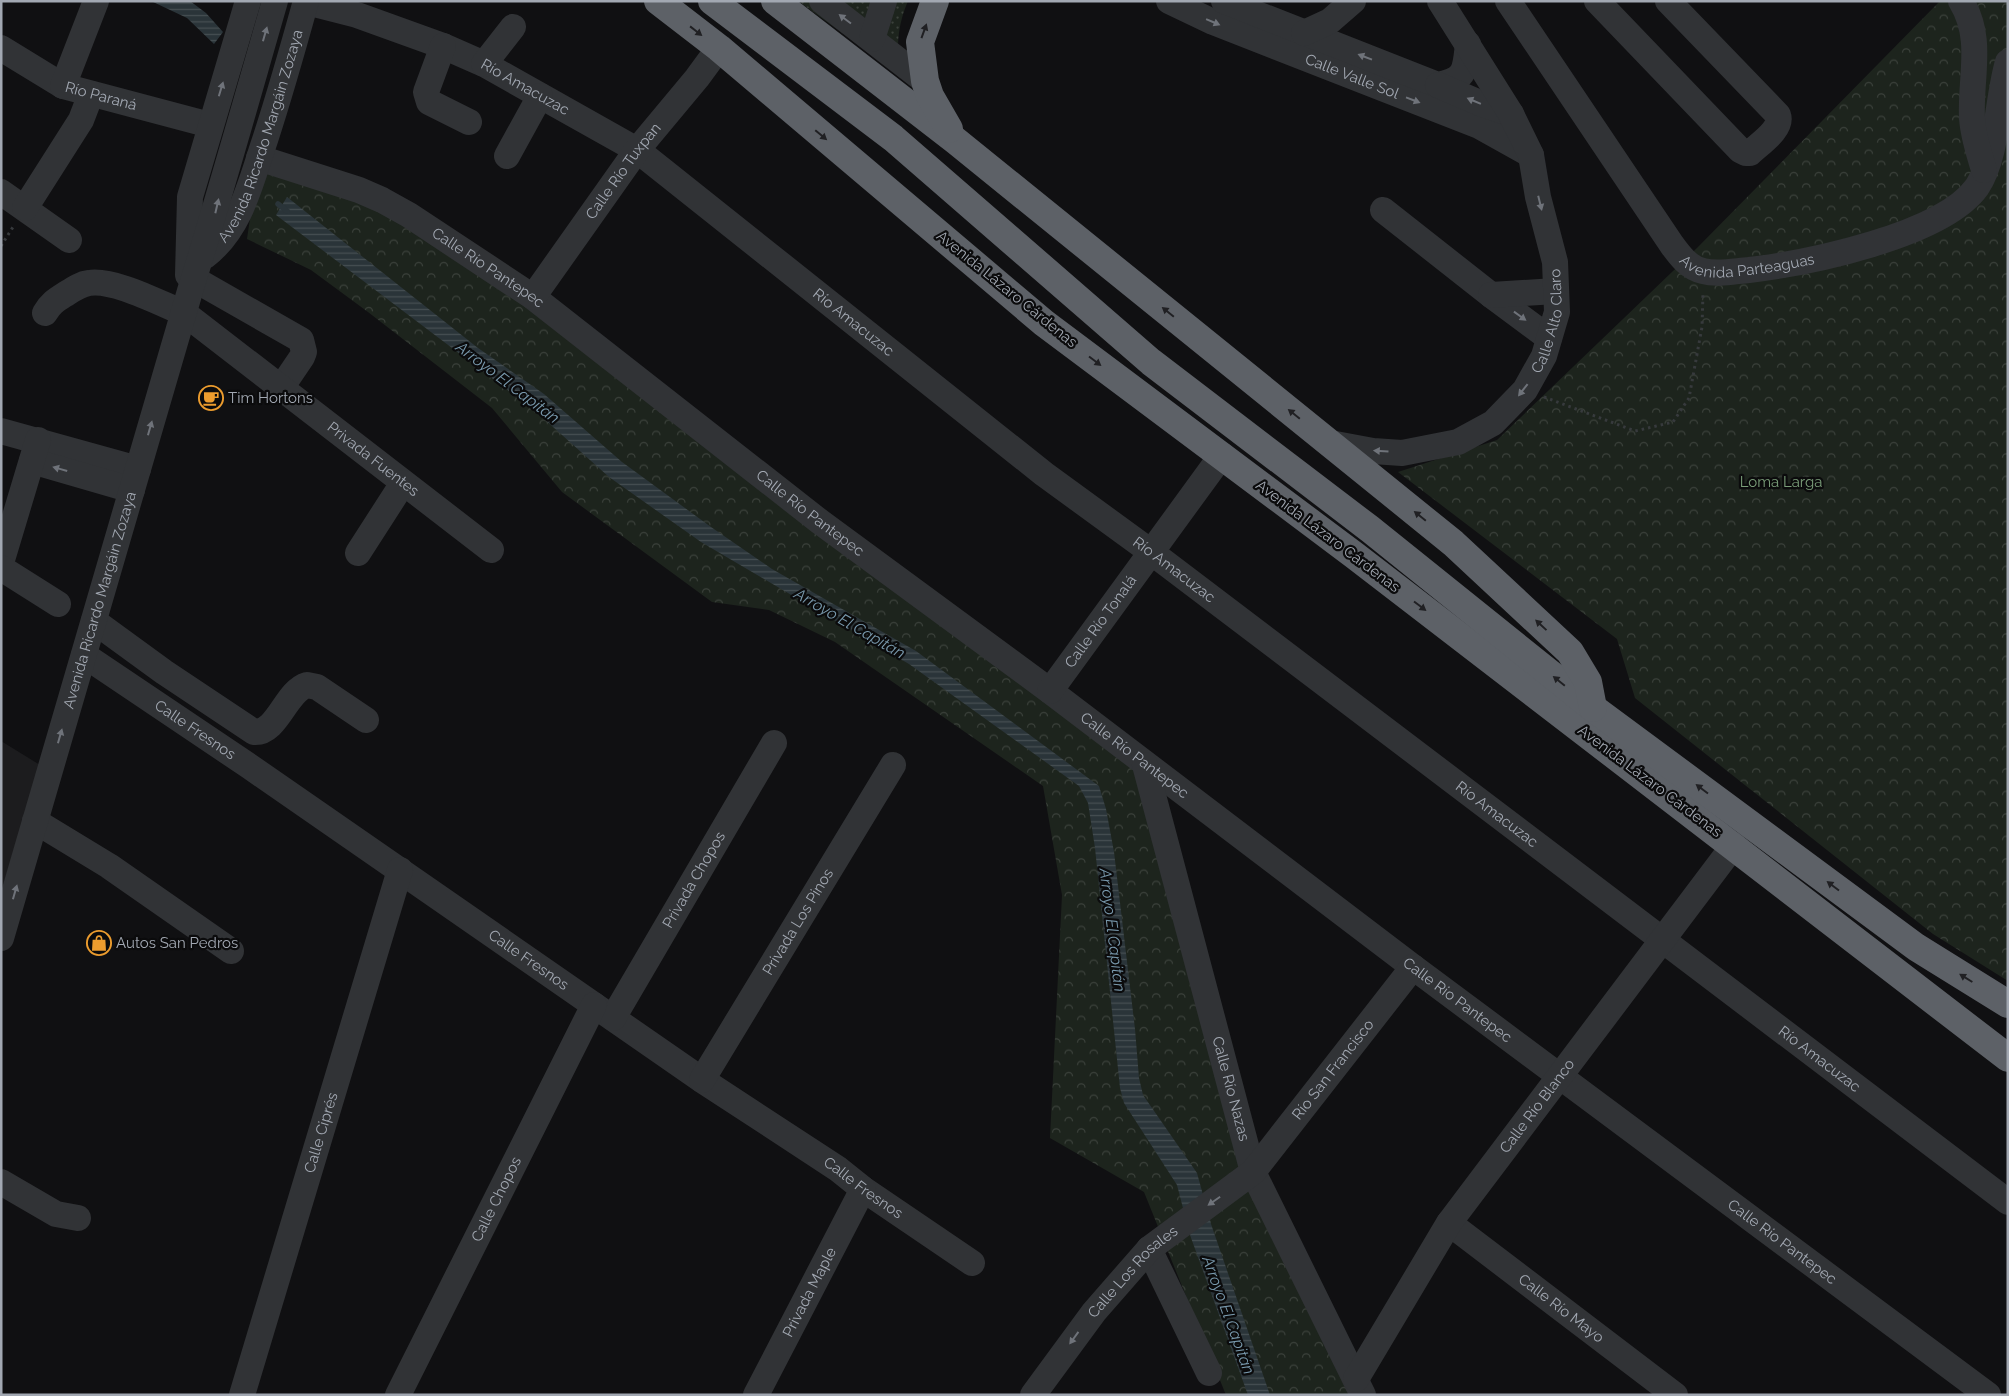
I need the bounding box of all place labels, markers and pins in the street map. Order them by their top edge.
cafe icon: Tim Hortons [198,385,224,411]
place label: Tim Hortons [228,389,313,407]
shop icon: Autos San Pedros [86,930,112,956]
place label: Autos San Pedros [116,934,238,952]

